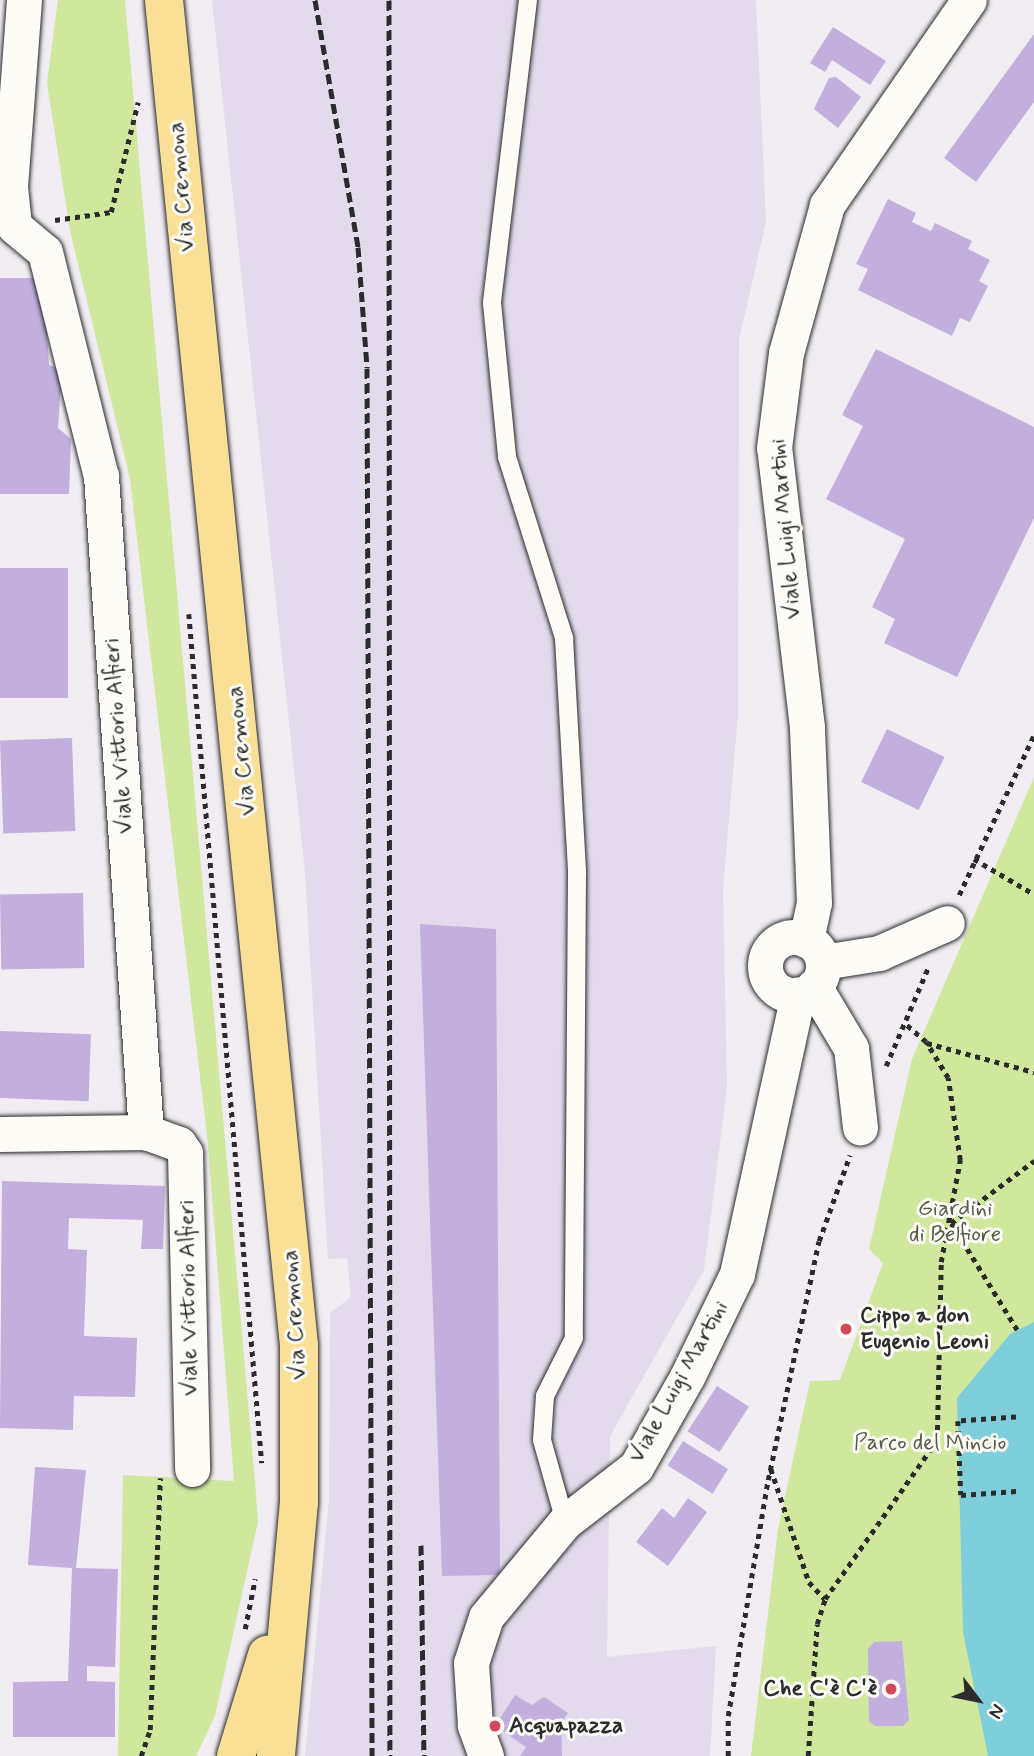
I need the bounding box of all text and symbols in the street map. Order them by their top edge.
street label: Via Cremona [162,120,202,254]
street label: Viale Luigi Martini [764,438,808,620]
street label: Viale Vittorio Alfieri [98,638,140,834]
street label: Via Cremona [221,683,263,819]
park label: Giardini di Belfiore [908,1195,1002,1249]
street label: Viale Vittorio Alfieri [174,1201,204,1395]
street label: Via Cremona [277,1248,313,1382]
street label: Viale Luigi Martini [623,1297,735,1467]
place label: Cippo a don Eugenio Leoni [860,1302,989,1356]
marker: Cippo a don Eugenio Leoni [838,1321,854,1337]
park label: Parco del Mincio [853,1429,1007,1457]
north arrow [943,1665,1013,1735]
place label: Che C'è C'è [762,1675,877,1703]
marker: Che C'è C'è [883,1681,899,1697]
text: N [982,1699,1010,1723]
place label: Acquapazza [509,1712,623,1740]
marker: Acquapazza [487,1718,503,1734]

